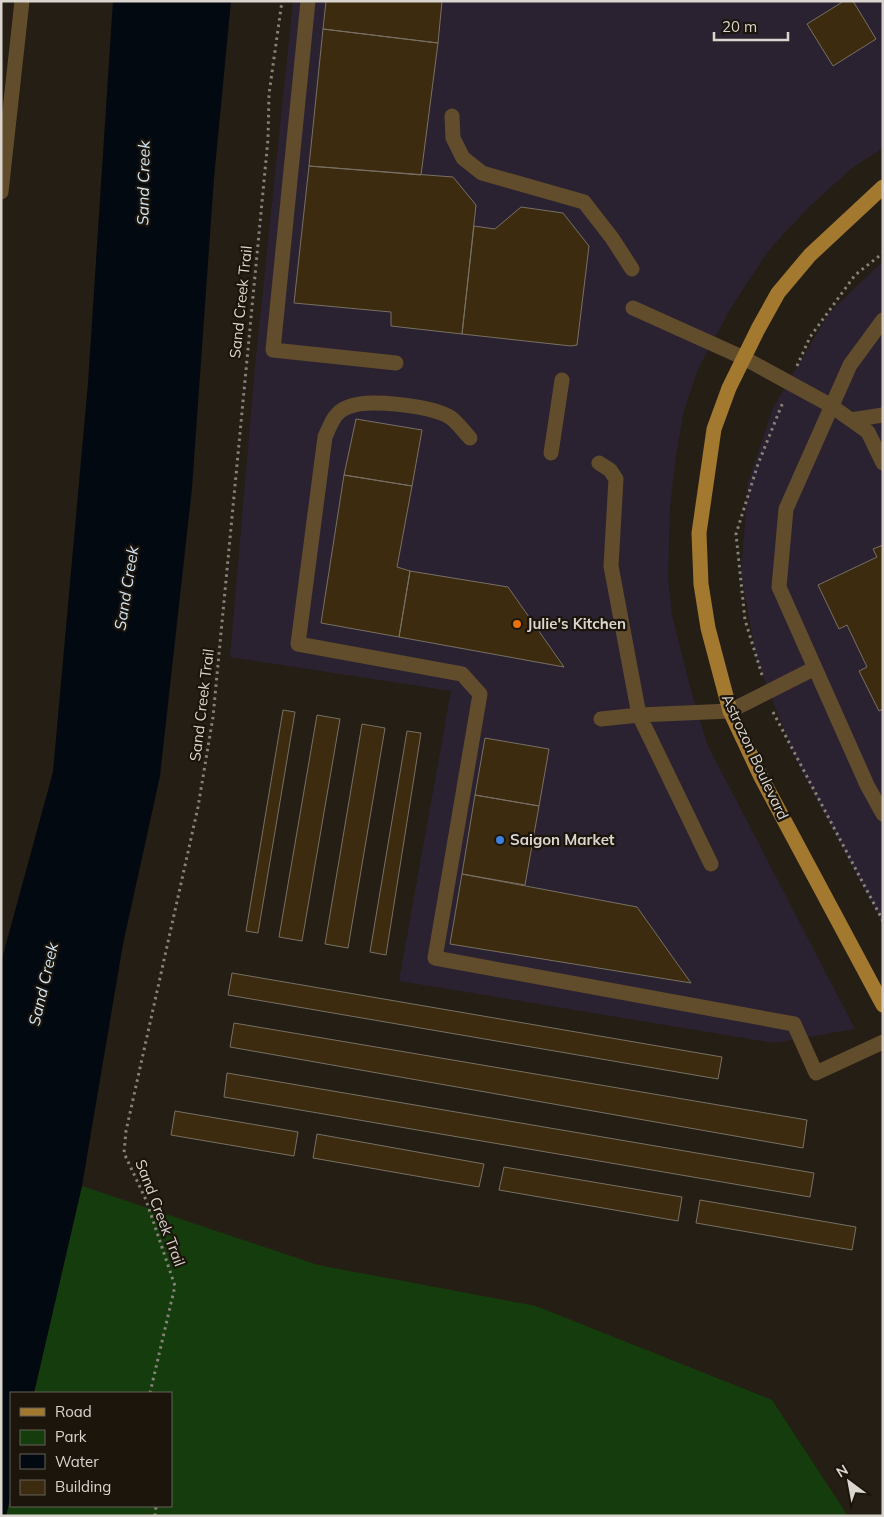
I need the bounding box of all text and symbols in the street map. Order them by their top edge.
scale bar [714,10,788,42]
text: 20 m [722,17,757,36]
water label: Sand Creek [132,140,154,226]
street label: Sand Creek Trail [225,245,256,359]
water label: Sand Creek [109,544,143,632]
place label: Julie's Kitchen [527,614,626,633]
marker: Julie's Kitchen [511,618,523,630]
street label: Sand Creek Trail [185,648,218,762]
street label: Astrozon Boulevard [718,691,793,823]
place label: Saigon Market [510,830,615,849]
marker: Saigon Market [494,834,506,846]
water label: Sand Creek [24,940,62,1028]
street label: Sand Creek Trail [131,1157,190,1269]
legend [10,1392,172,1507]
text: Road [55,1402,92,1421]
text: Park [55,1427,87,1446]
text: Water [55,1452,99,1471]
north arrow [824,1457,874,1507]
text: N [833,1461,851,1481]
text: Building [55,1477,111,1496]

